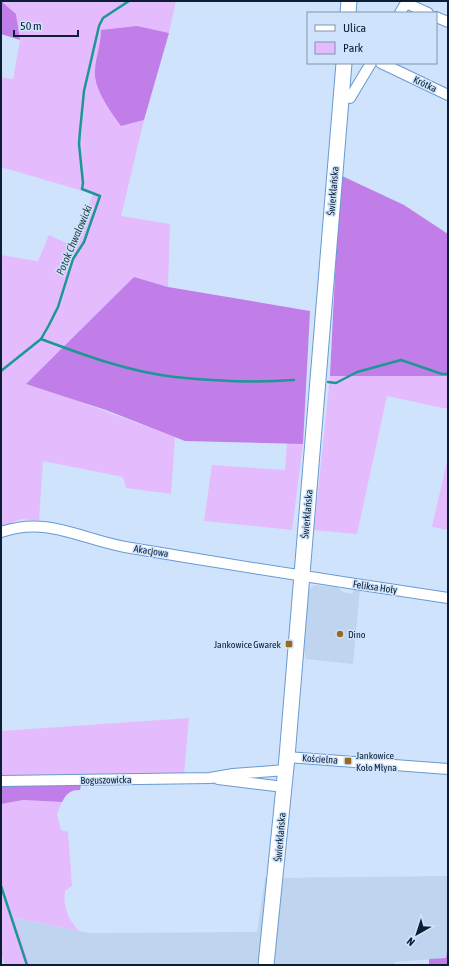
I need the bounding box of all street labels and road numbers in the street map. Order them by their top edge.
street label: Krótka [412,74,439,94]
street label: Świerklańska [325,166,341,216]
street label: Świerklańska [299,489,315,539]
street label: Akacjowa [133,543,170,559]
street label: Feliksa Hoły [352,578,398,596]
street label: Kościelna [302,752,338,766]
street label: Boguszowicka [80,774,132,786]
street label: Świerklańska [272,812,288,862]

